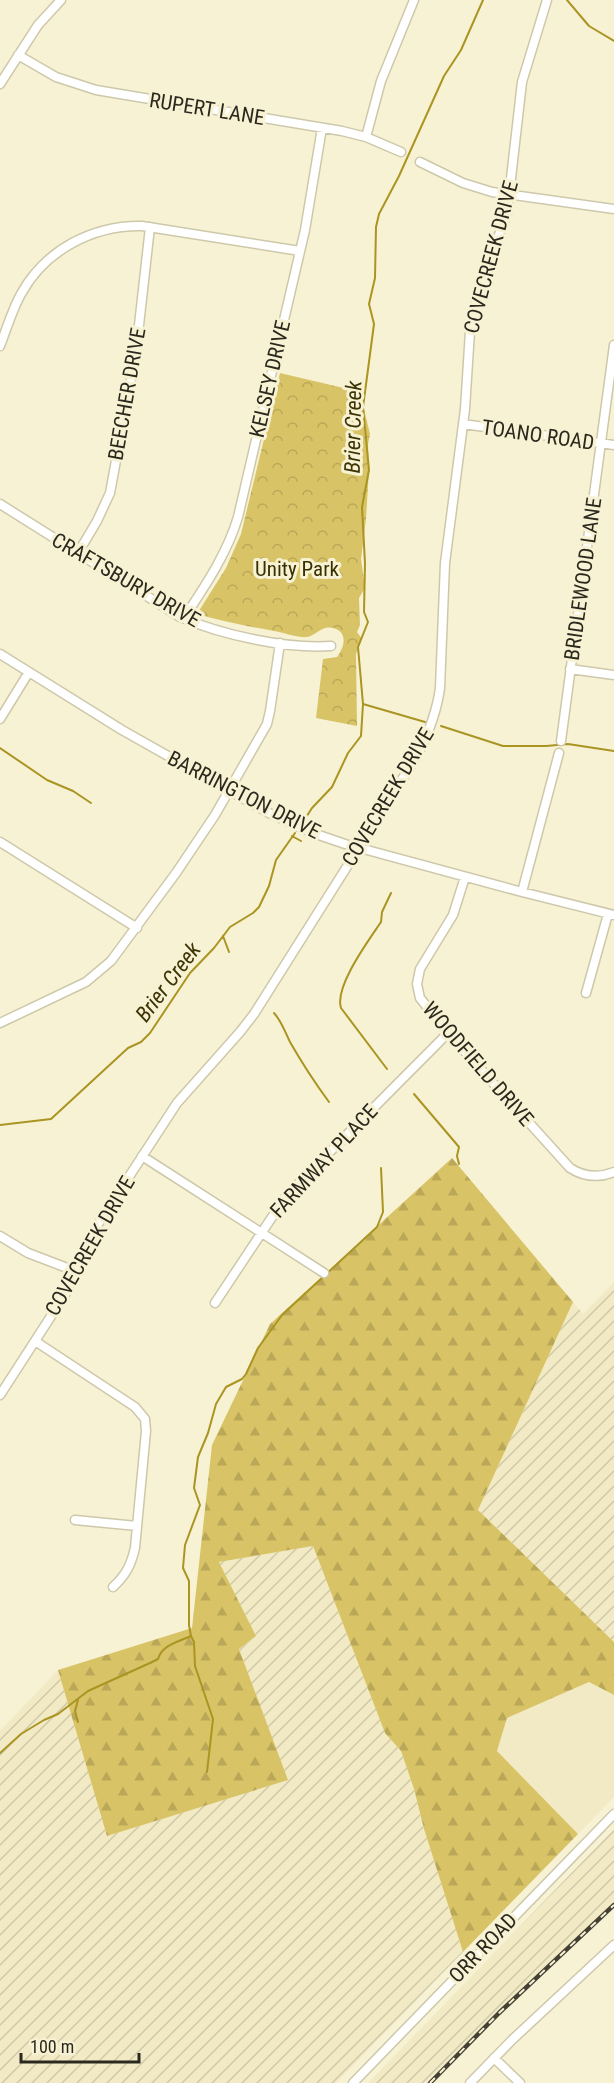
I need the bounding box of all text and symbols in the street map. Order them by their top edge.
street label: RUPERT LANE [148,88,266,130]
street label: COVECREEK DRIVE [459,178,523,336]
street label: KELSEY DRIVE [245,318,295,440]
street label: BEECHER DRIVE [104,326,150,462]
water label: Brier Creek [340,380,366,473]
street label: TOANO ROAD [480,415,596,455]
street label: BRIDLEWOOD LANE [560,496,606,662]
street label: CRAFTSBURY DRIVE [47,528,205,632]
park label: Unity Park [255,557,340,581]
street label: COVECREEK DRIVE [337,723,439,871]
street label: BARRINGTON DRIVE [164,746,324,844]
water label: Brier Creek [130,937,206,1026]
street label: WOODFIELD DRIVE [418,997,538,1131]
street label: FARMWAY PLACE [265,1099,383,1223]
street label: COVECREEK DRIVE [40,1172,140,1320]
street label: ORR ROAD [444,1908,522,1988]
scale bar [21,2026,140,2064]
text: 100 m [30,2036,74,2057]

